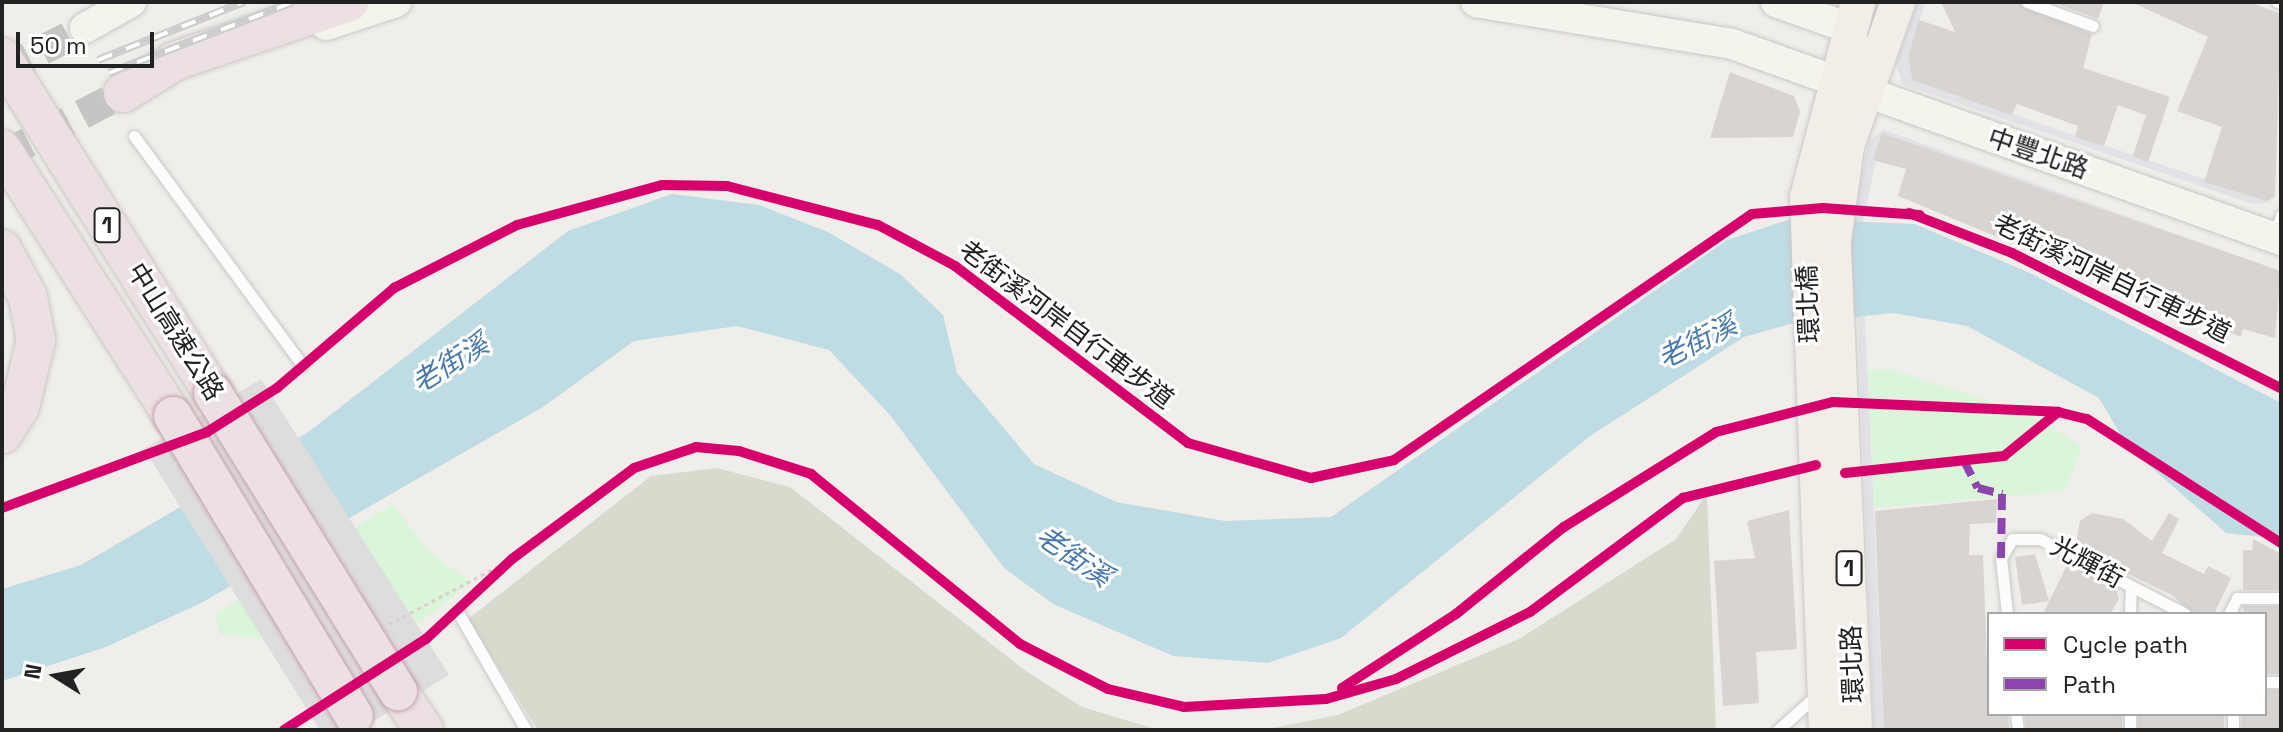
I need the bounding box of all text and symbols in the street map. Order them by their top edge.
scale bar [20,16,158,66]
text: 50 m [30,30,87,61]
street label: 中豐北路 [1984,122,2092,186]
road number: 1 [93,205,121,245]
street label: 老街溪河岸自行車步道 [1988,208,2236,350]
street label: 老街溪河岸自行車步道 [953,234,1179,416]
street label: 中山高速公路 [120,258,230,406]
street label: 環北橋 [1792,264,1826,344]
water label: 老街溪 [1652,307,1742,375]
water label: 老街溪 [405,326,495,400]
water label: 老街溪 [1030,519,1118,593]
street label: 光輝街 [2045,531,2129,595]
road number: 1 [1835,548,1863,588]
legend [1987,612,2267,716]
street label: 環北路 [1836,624,1870,704]
text: Cycle path [2063,629,2188,660]
north arrow [16,636,96,716]
text: N [17,662,48,681]
text: Path [2063,669,2116,700]

